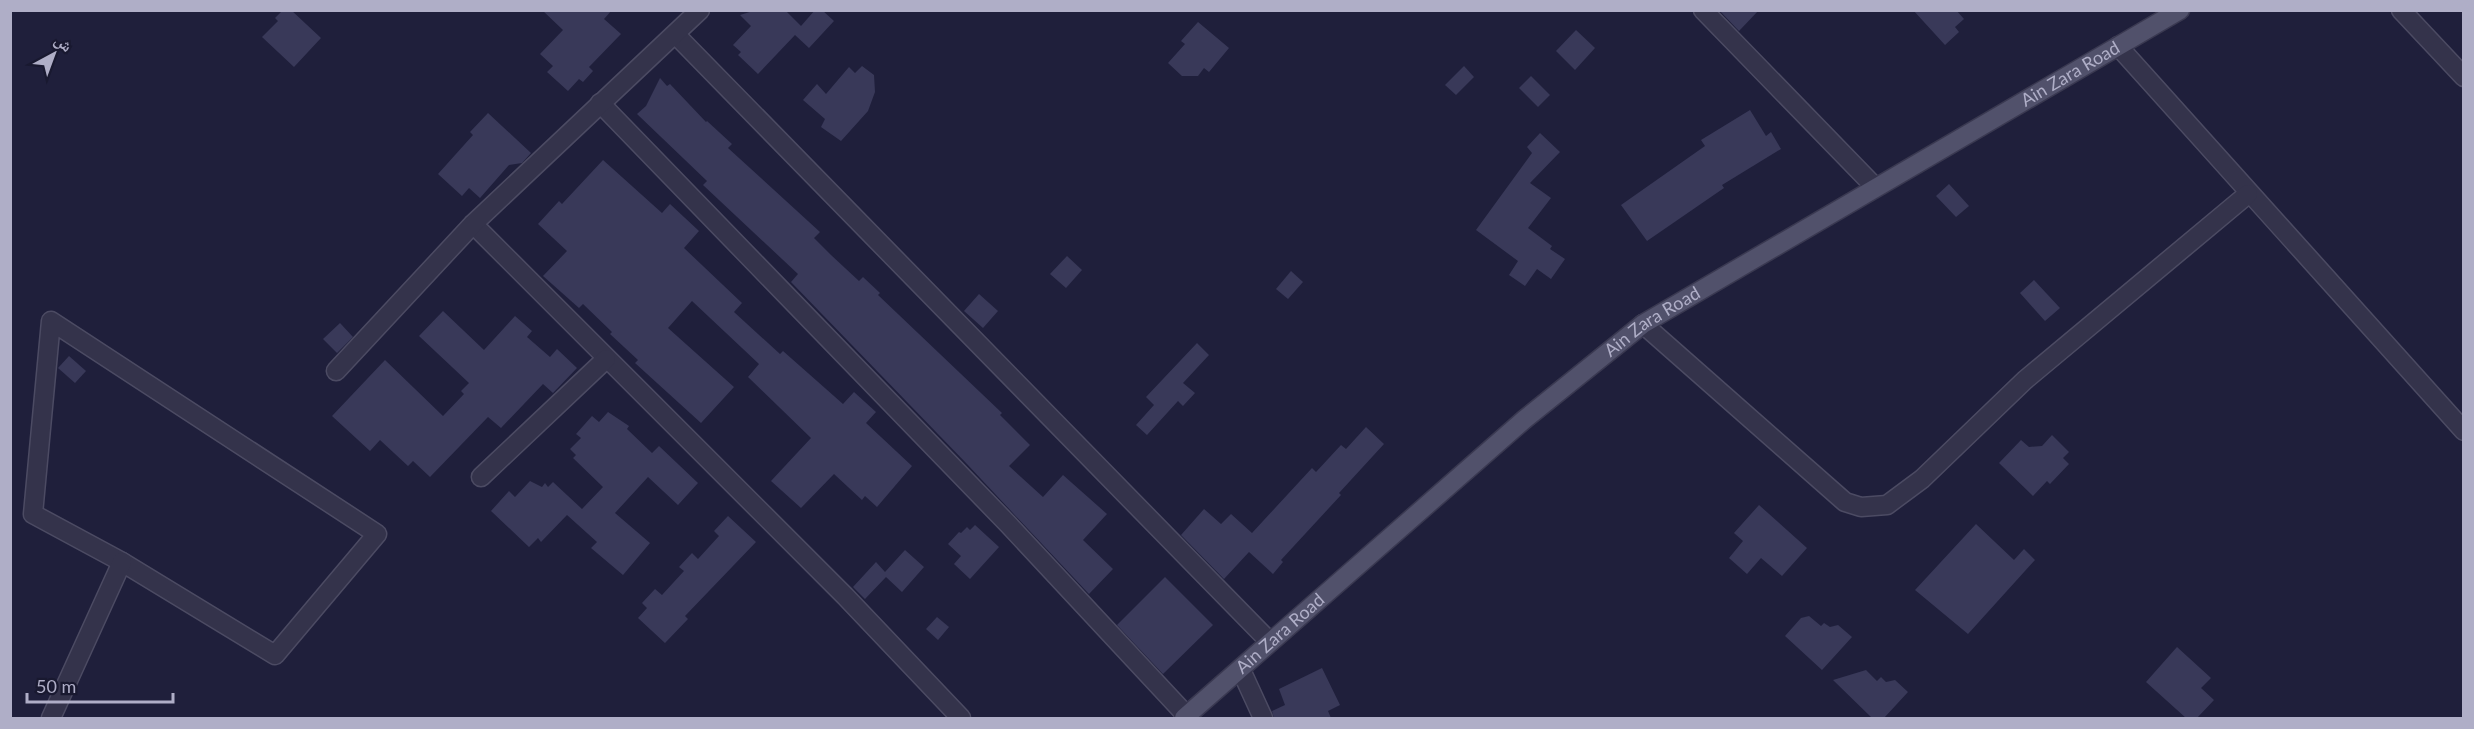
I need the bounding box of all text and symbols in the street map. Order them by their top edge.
north arrow [24,24,84,84]
text: ش [51,30,77,56]
street label: Ain Zara Road [2016,36,2123,111]
street label: Ain Zara Road [1599,281,1704,361]
street label: Ain Zara Road [1231,588,1329,678]
scale bar [27,666,172,704]
text: 50 m [36,675,76,697]

